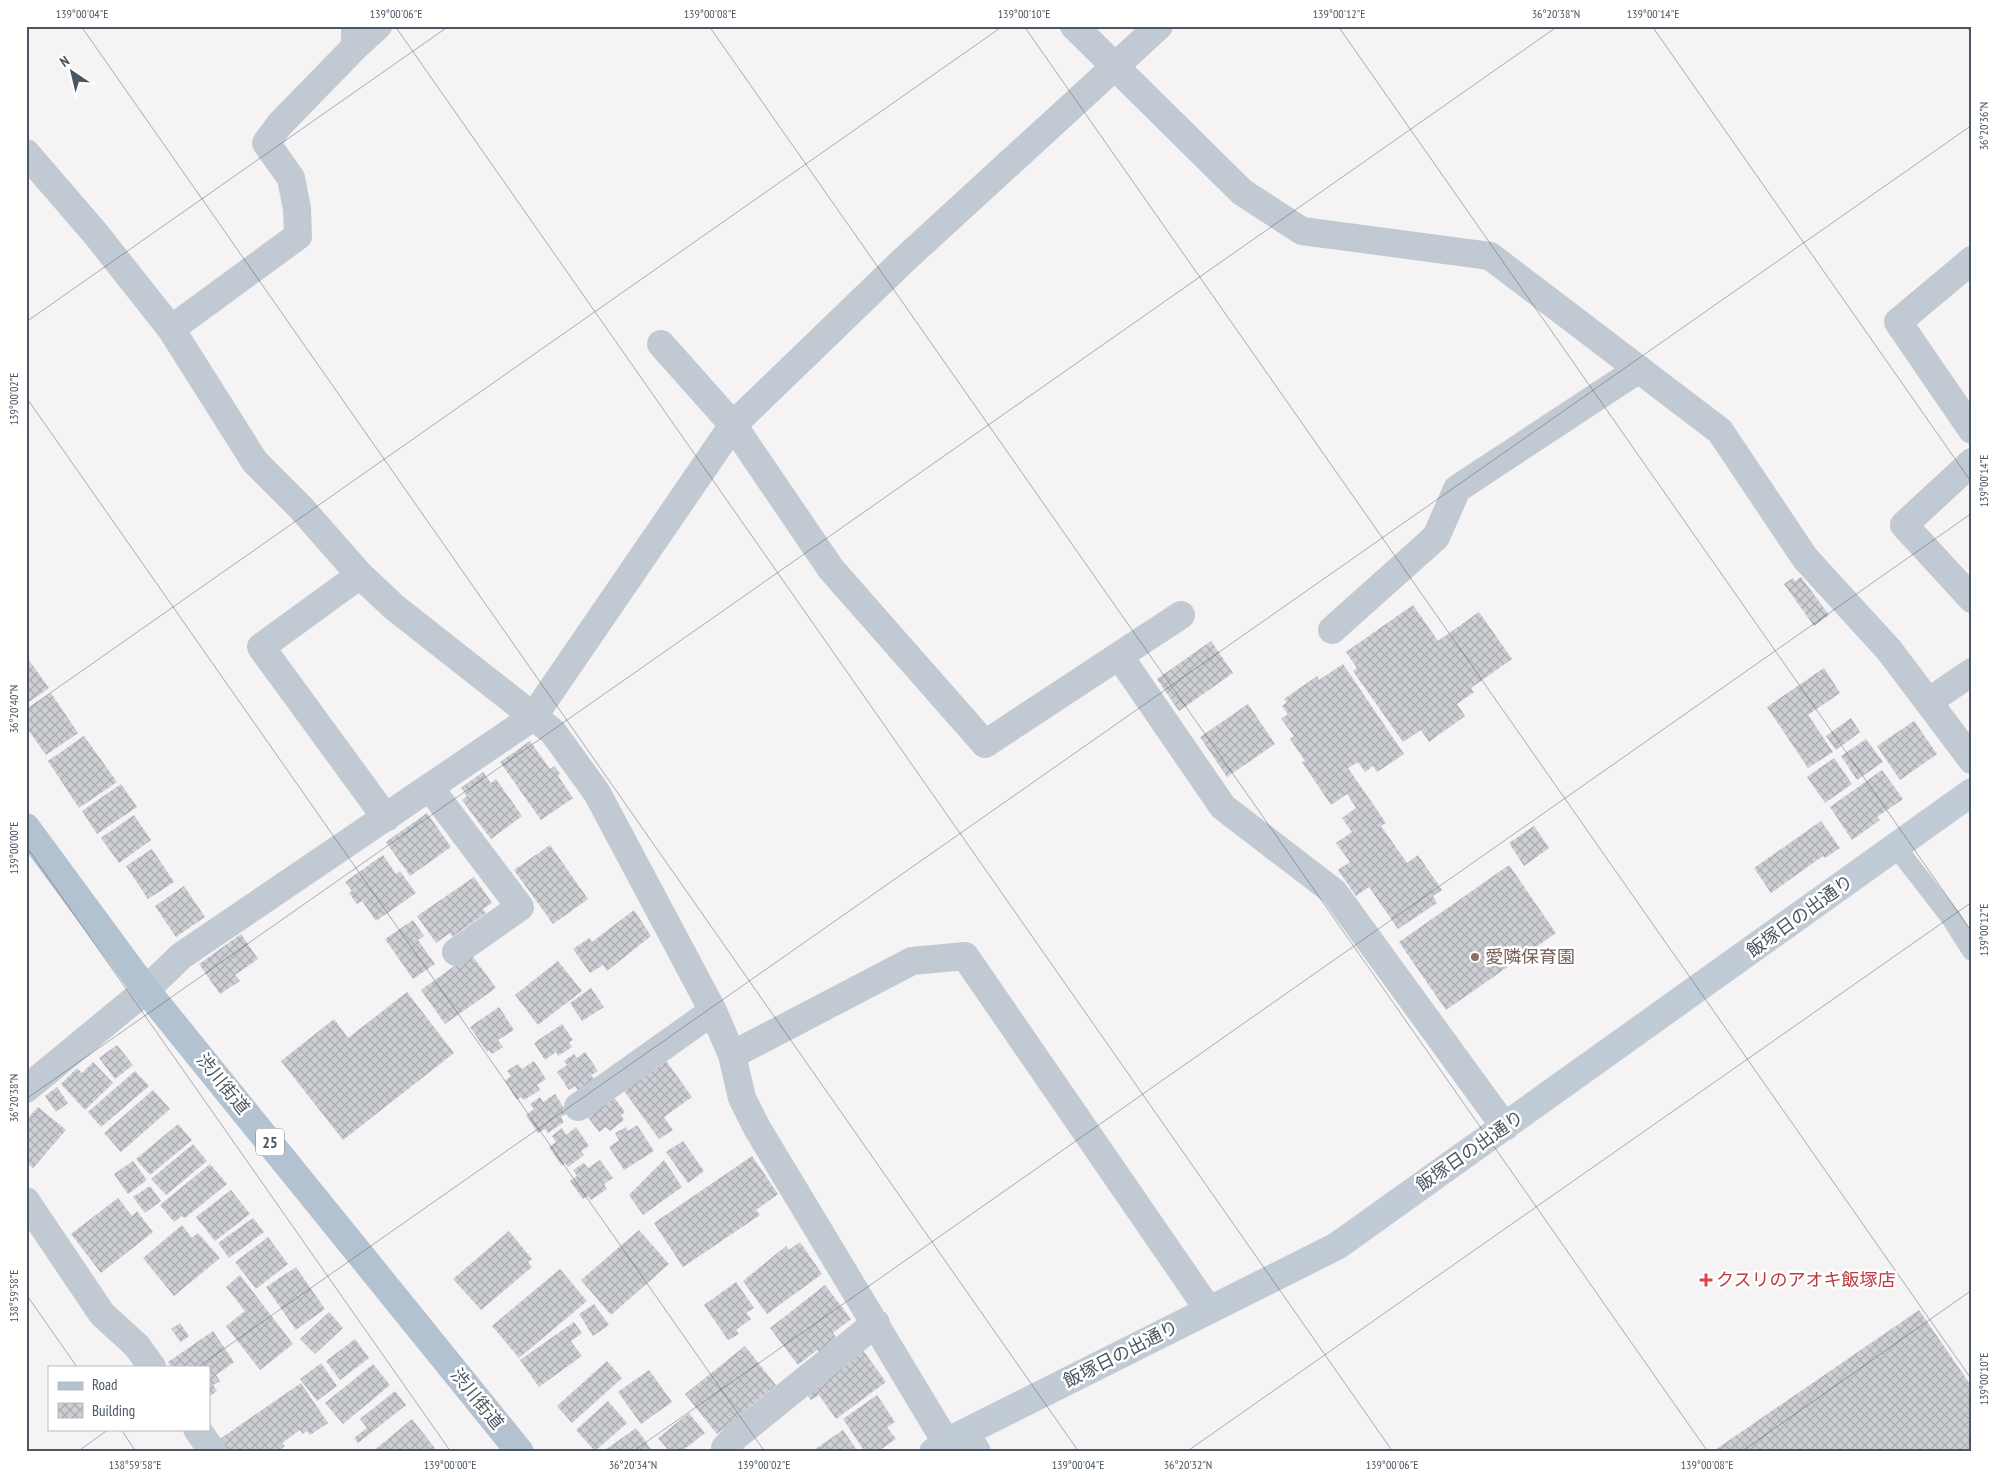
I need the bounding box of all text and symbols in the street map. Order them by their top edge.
text: 139°00'04"E [56,6,108,21]
text: 139°00'06"E [370,6,422,21]
text: 139°00'08"E [684,6,736,21]
text: 139°00'10"E [998,6,1050,21]
text: 139°00'12"E [1313,6,1365,21]
text: 36°20'38"N [1532,6,1580,21]
text: 139°00'14"E [1627,6,1679,21]
north arrow [48,48,98,98]
text: N [56,52,73,71]
text: 36°20'36"N [1976,102,1991,150]
text: 139°00'02"E [6,373,21,425]
text: 139°00'14"E [1976,455,1991,507]
text: 36°20'40"N [6,685,21,733]
text: 139°00'00"E [6,822,21,874]
street label: 飯塚日の出通り [1742,869,1857,962]
text: 139°00'12"E [1976,904,1991,956]
place label: 愛隣保育園 [1485,945,1575,968]
marker: 愛隣保育園 [1469,951,1481,963]
street label: 渋川街道 [192,1048,255,1119]
text: 36°20'38"N [6,1074,21,1122]
street label: 飯塚日の出通り [1412,1105,1528,1196]
road number: 25 [256,1128,284,1156]
place label: クスリのアオキ飯塚店 [1716,1268,1895,1291]
text: 138°59'58"E [6,1270,21,1322]
marker: クスリのアオキ飯塚店 [1700,1274,1712,1286]
street label: 飯塚日の出通り [1059,1315,1182,1392]
text: 139°00'10"E [1976,1353,1991,1405]
street label: 渋川街道 [446,1363,509,1434]
legend [48,1366,210,1430]
text: Road [92,1375,118,1394]
text: Building [92,1401,135,1420]
text: 138°59'58"E [109,1457,161,1472]
text: 139°00'00"E [424,1457,476,1472]
text: 36°20'34"N [609,1457,657,1472]
text: 139°00'02"E [738,1457,790,1472]
text: 139°00'04"E [1052,1457,1104,1472]
text: 36°20'32"N [1164,1457,1212,1472]
text: 139°00'06"E [1366,1457,1418,1472]
text: 139°00'08"E [1681,1457,1733,1472]

